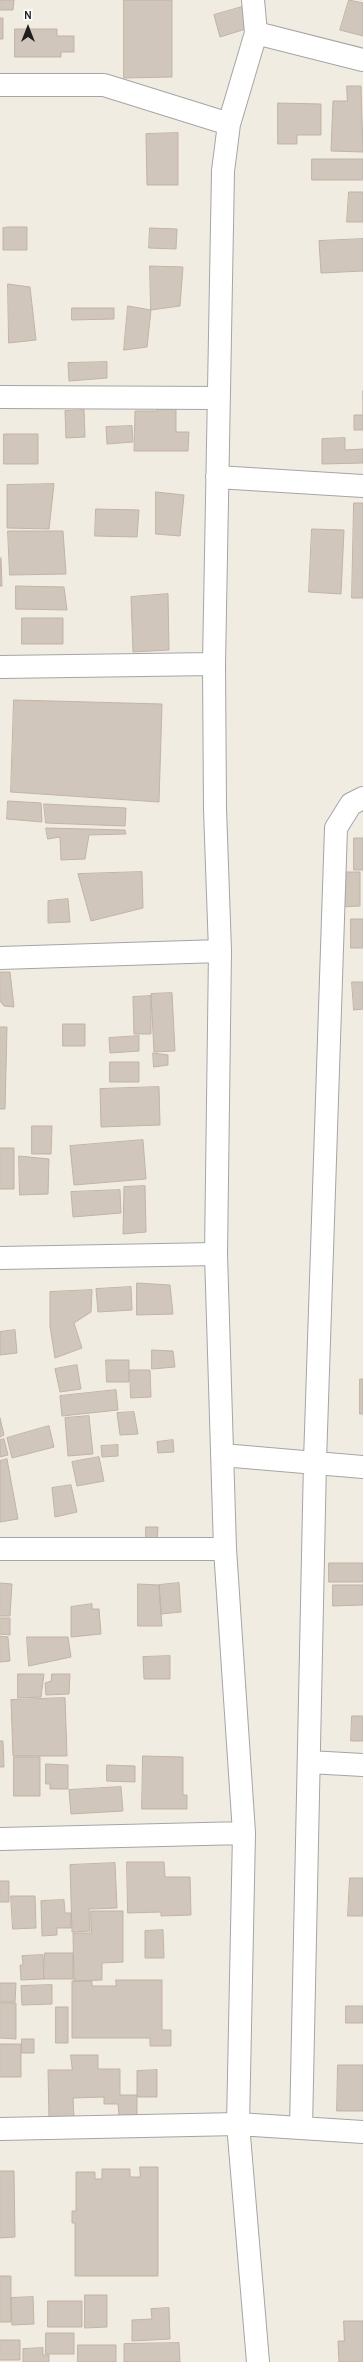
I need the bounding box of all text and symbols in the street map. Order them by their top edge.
north arrow [8,8,48,48]
text: N [24,9,32,22]

